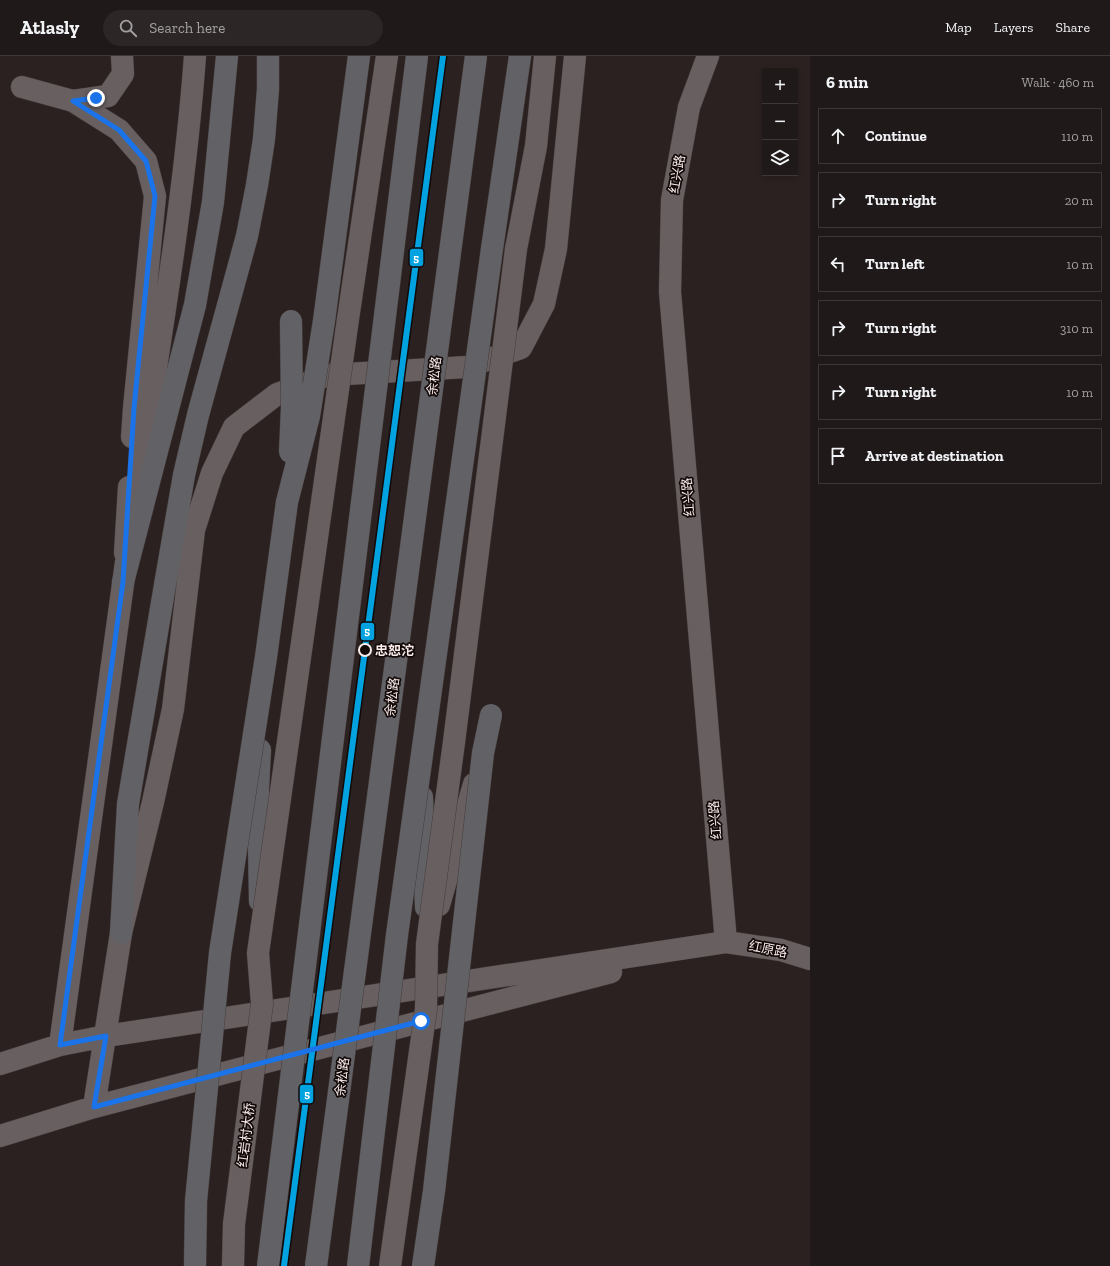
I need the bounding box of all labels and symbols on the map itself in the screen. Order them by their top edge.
route end [87,89,105,107]
street label: 红兴路 [666,153,688,195]
line badge: 5 [409,248,424,267]
text: 5 [413,252,419,265]
street label: 余松路 [424,356,444,396]
street label: 红兴路 [679,477,697,517]
line badge: 5 [360,622,375,641]
text: 5 [364,625,370,638]
marker: 忠恕沱 [358,643,372,657]
place label: 忠恕沱 [375,643,414,658]
street label: 余松路 [382,677,402,717]
street label: 红兴路 [706,800,724,840]
street label: 红原路 [747,938,789,960]
route start [412,1012,430,1030]
street label: 余松路 [332,1057,352,1097]
line badge: 5 [299,1084,314,1104]
text: 5 [304,1088,310,1101]
street label: 红岩村大桥 [235,1102,257,1168]

